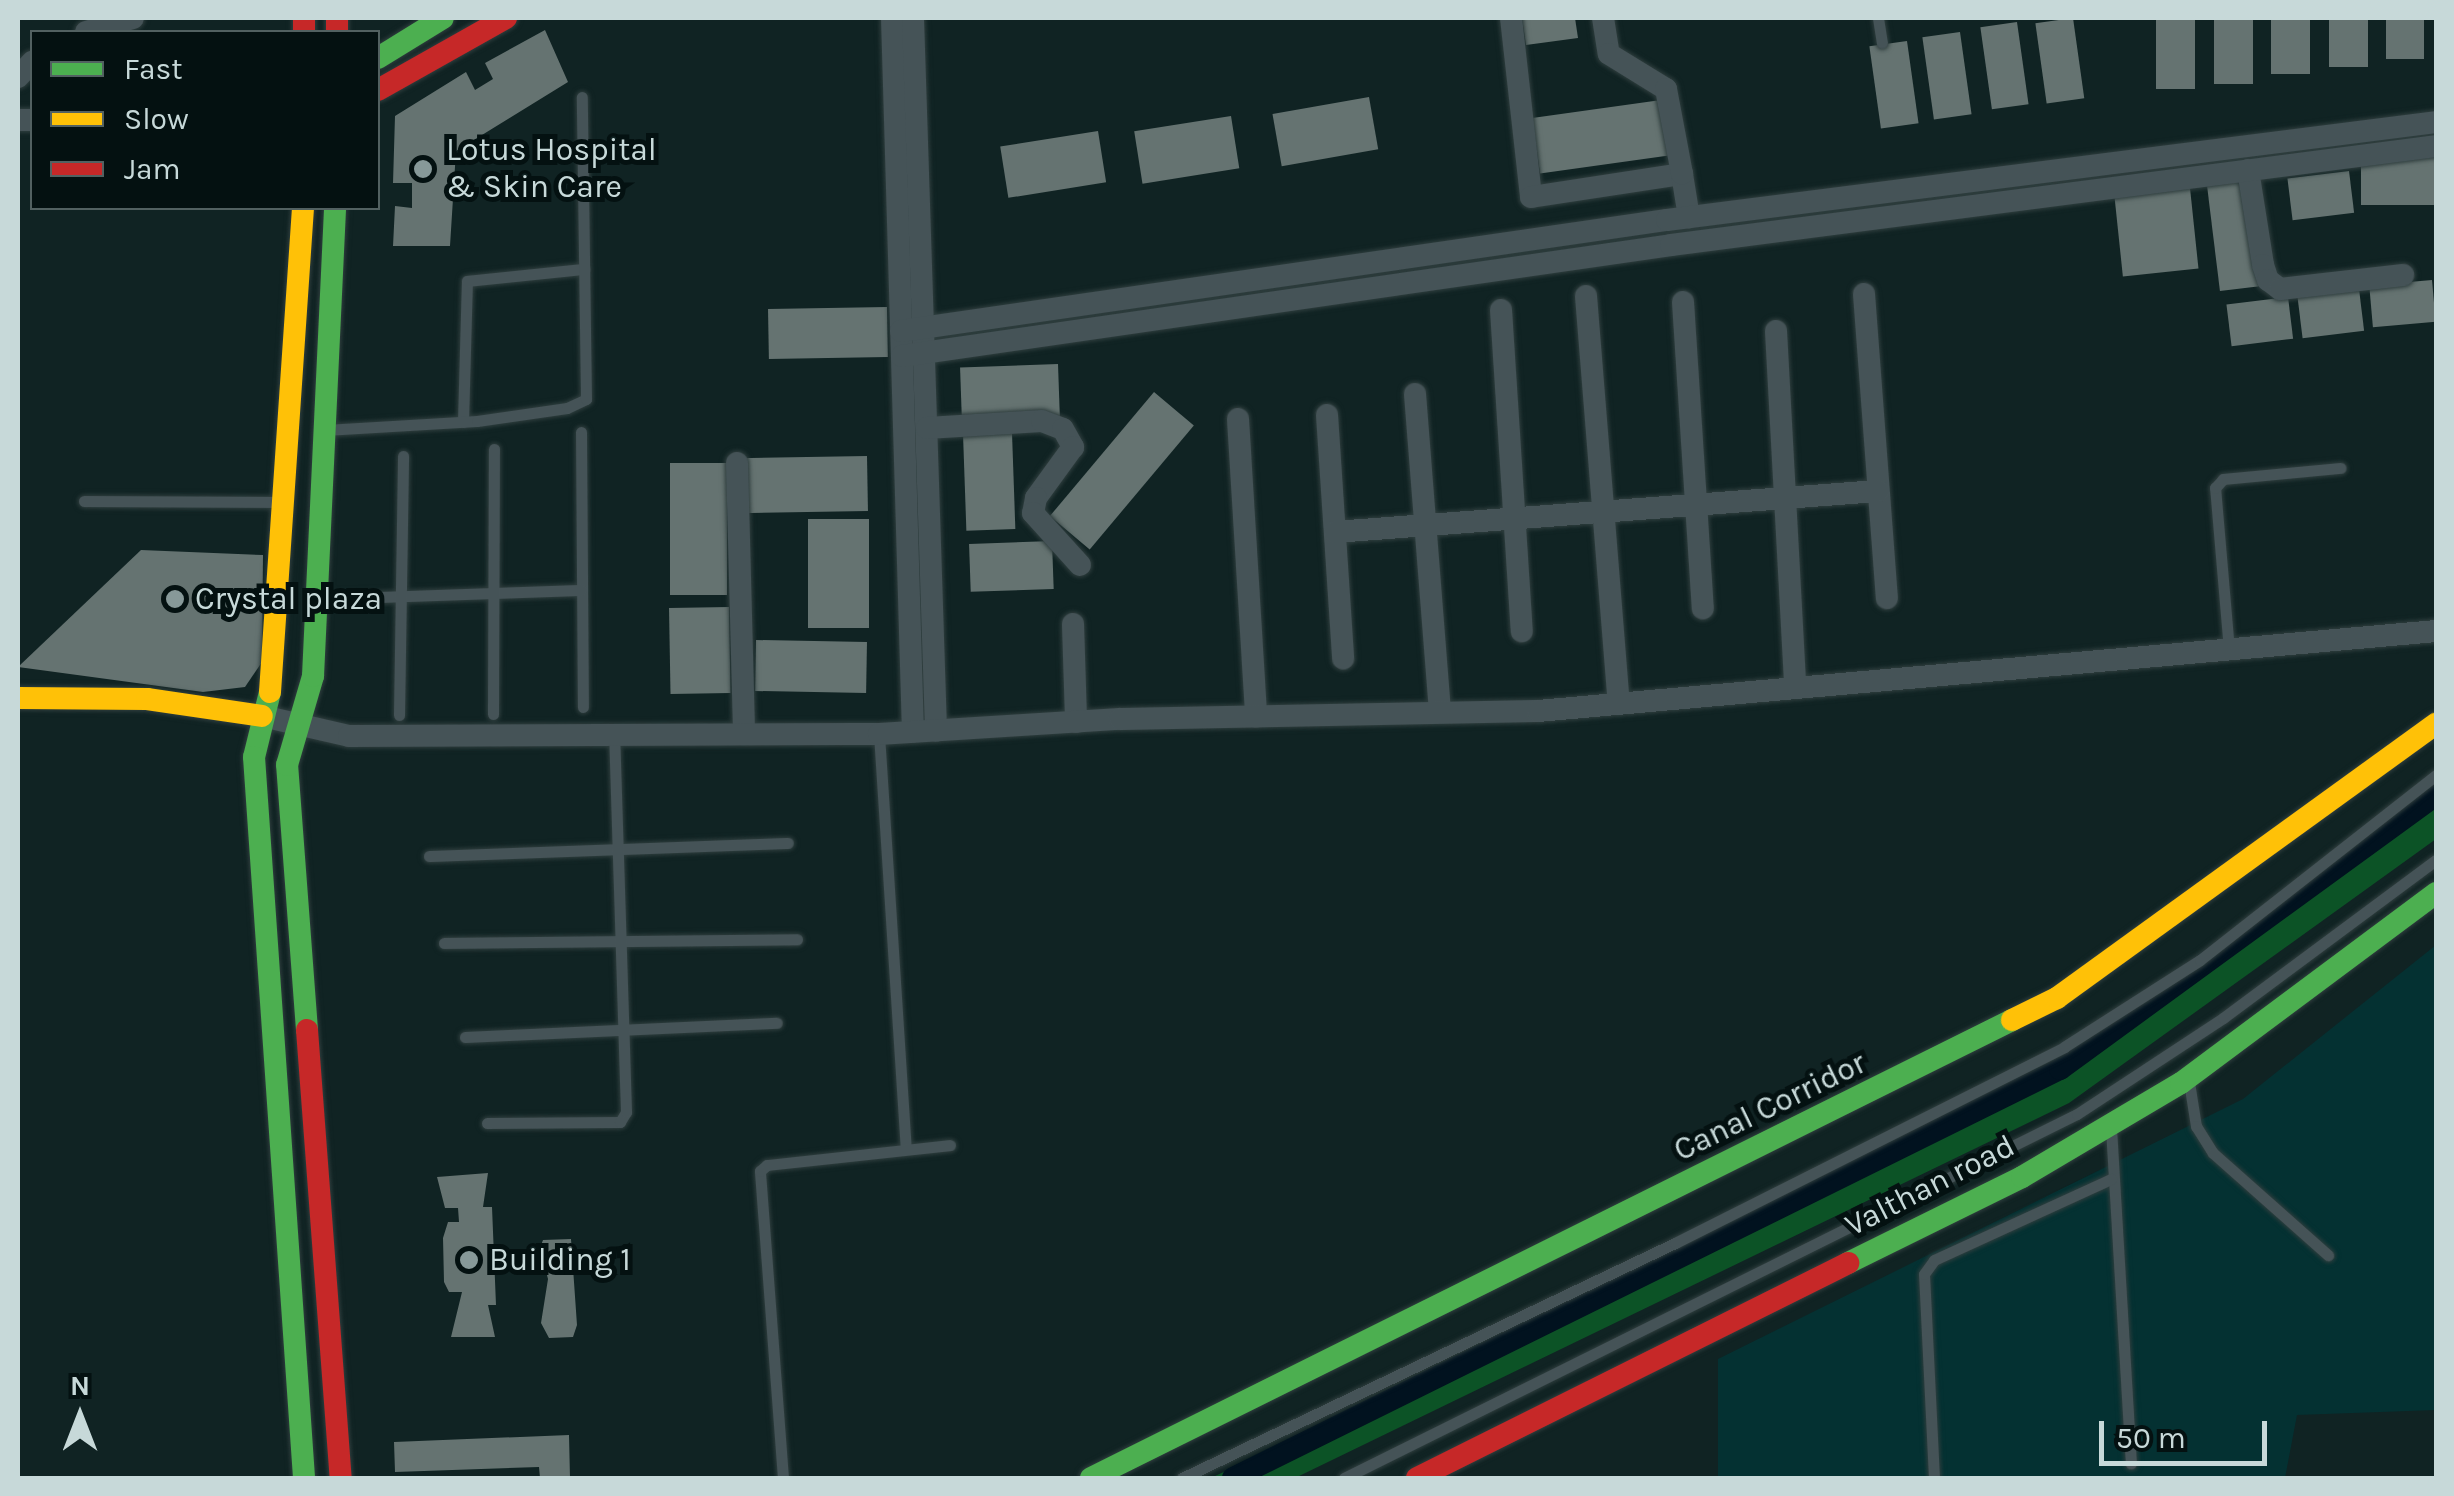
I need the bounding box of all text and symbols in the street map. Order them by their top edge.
legend [30,30,380,210]
text: Fast [124,51,183,87]
text: Slow [124,101,189,137]
place label: Lotus Hospital & Skin Care [446,132,657,207]
text: Jam [124,151,181,187]
marker: Lotus Hospital & Skin Care [410,156,436,182]
place label: Crystal plaza [195,580,382,618]
marker: Crystal plaza [164,588,186,610]
street label: Canal Corridor [1668,1044,1872,1170]
street label: Valthan road [1839,1127,2021,1245]
place label: Building 1 [489,1241,631,1279]
marker: Building 1 [458,1249,480,1271]
north arrow [30,1366,130,1466]
text: N [70,1369,90,1402]
scale bar [2104,1401,2272,1463]
text: 50 m [2116,1420,2186,1456]

